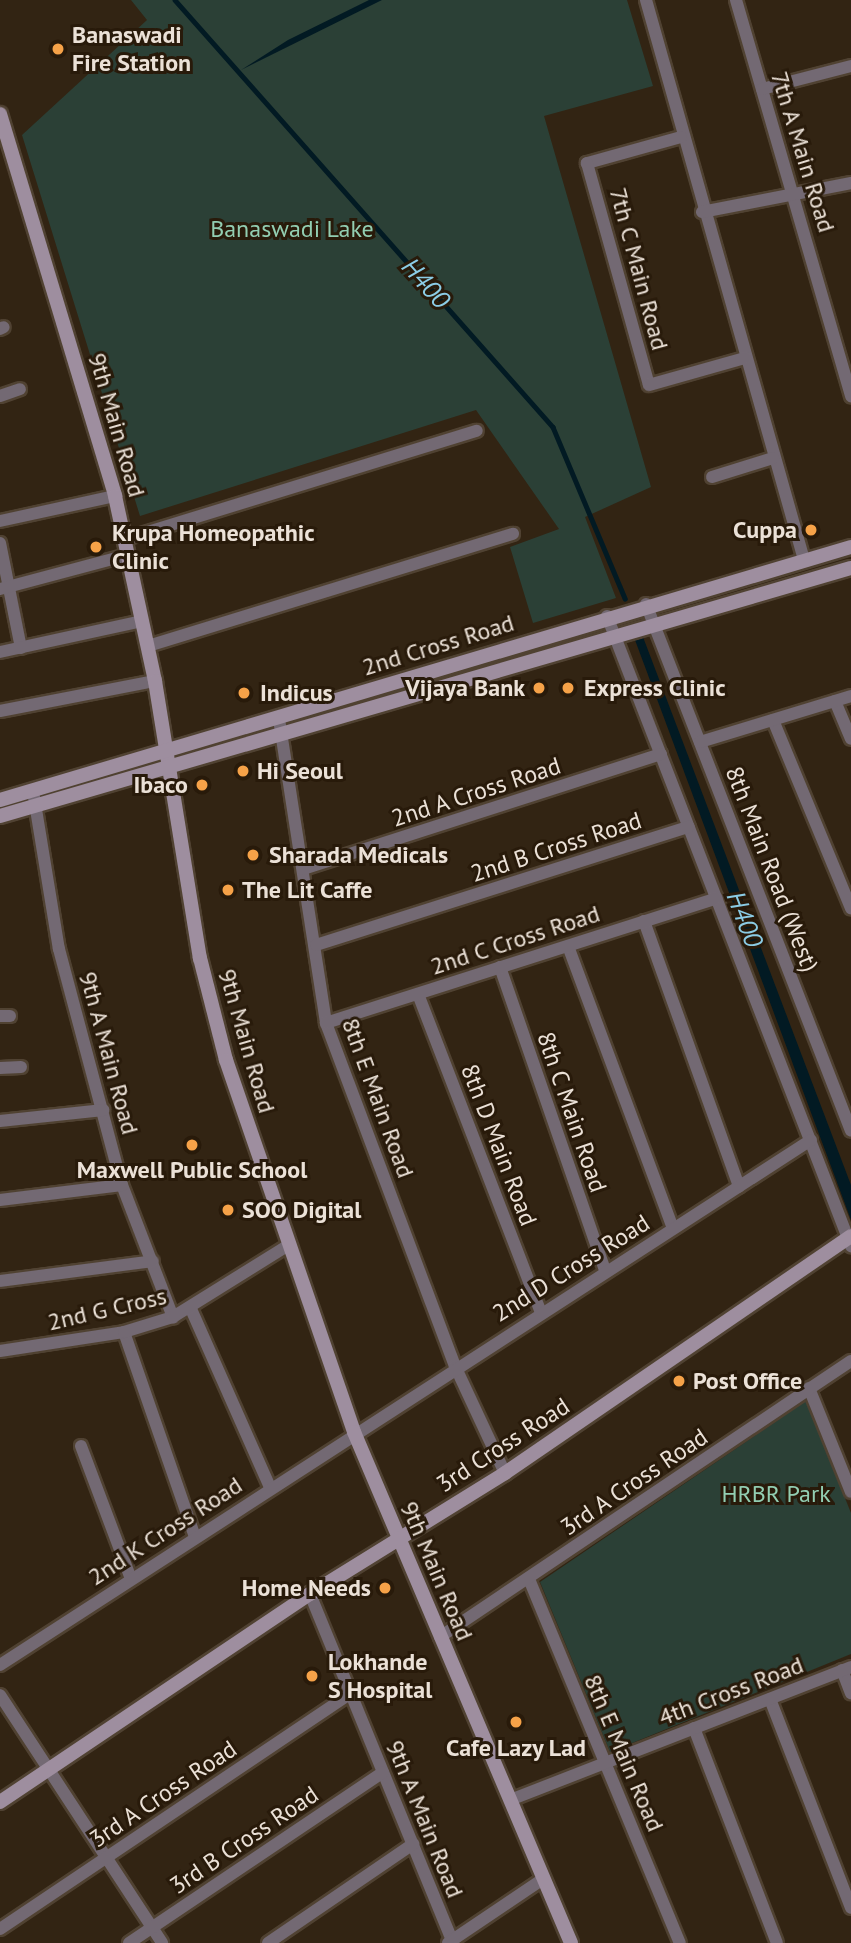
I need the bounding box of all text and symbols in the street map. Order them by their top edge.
place label: Banaswadi Fire Station [72,21,191,77]
marker: Banaswadi Fire Station [50,41,66,57]
street label: 7th A Main Road [765,67,841,237]
street label: 7th C Main Road [603,184,675,354]
park label: Banaswadi Lake [210,215,374,243]
water label: H400 [395,251,457,315]
street label: 9th Main Road [83,350,151,500]
place label: Cuppa [733,516,797,544]
place label: Krupa Homeopathic Clinic [112,519,315,575]
marker: Cuppa [803,522,819,538]
marker: Krupa Homeopathic Clinic [86,537,106,557]
street label: 2nd Cross Road [359,608,517,682]
place label: Vijaya Bank [405,674,525,702]
place label: Express Clinic [584,674,726,702]
marker: Express Clinic [558,678,578,698]
place label: Indicus [260,679,333,707]
marker: Vijaya Bank [531,680,547,696]
marker: Indicus [234,683,254,703]
street label: 2nd A Cross Road [387,751,565,833]
place label: Hi Seoul [257,757,343,785]
street label: 8th Main Road (West) [720,762,824,976]
marker: Hi Seoul [235,763,251,779]
place label: Ibaco [134,771,188,799]
marker: Ibaco [194,777,210,793]
street label: 2nd B Cross Road [467,806,645,888]
place label: Sharada Medicals [269,841,448,869]
marker: Sharada Medicals [243,845,263,865]
place label: The Lit Caffe [242,876,373,904]
marker: The Lit Caffe [220,882,236,898]
water label: H400 [720,887,770,951]
street label: 2nd C Cross Road [426,899,604,981]
street label: 9th Main Road [213,966,281,1116]
street label: 9th A Main Road [73,968,145,1138]
street label: 8th E Main Road [336,1014,420,1182]
street label: 8th C Main Road [531,1028,613,1196]
street label: 8th D Main Road [455,1060,543,1230]
marker: Maxwell Public School [184,1137,200,1153]
place label: Maxwell Public School [77,1156,307,1184]
place label: SOO Digital [242,1196,362,1224]
marker: SOO Digital [220,1202,236,1218]
street label: 2nd D Cross Road [487,1208,655,1328]
street label: 2nd G Cross [45,1281,169,1337]
place label: Post Office [693,1367,803,1395]
marker: Post Office [671,1373,687,1389]
street label: 3rd Cross Road [431,1391,575,1499]
street label: 3rd A Cross Road [554,1422,714,1542]
street label: 2nd K Cross Road [82,1470,248,1592]
park label: HRBR Park [721,1480,831,1508]
street label: 9th Main Road [395,1497,479,1645]
place label: Home Needs [242,1574,371,1602]
marker: Home Needs [377,1580,393,1596]
place label: Lokhande S Hospital [328,1648,432,1704]
street label: 4th Cross Road [655,1650,807,1732]
marker: Lokhande S Hospital [302,1666,322,1686]
street label: 8th E Main Road [578,1670,670,1836]
marker: Cafe Lazy Lad [508,1714,524,1730]
street label: 3rd A Cross Road [83,1734,243,1854]
place label: Cafe Lazy Lad [446,1734,586,1762]
street label: 9th A Main Road [380,1735,470,1903]
street label: 3rd B Cross Road [164,1780,324,1900]

